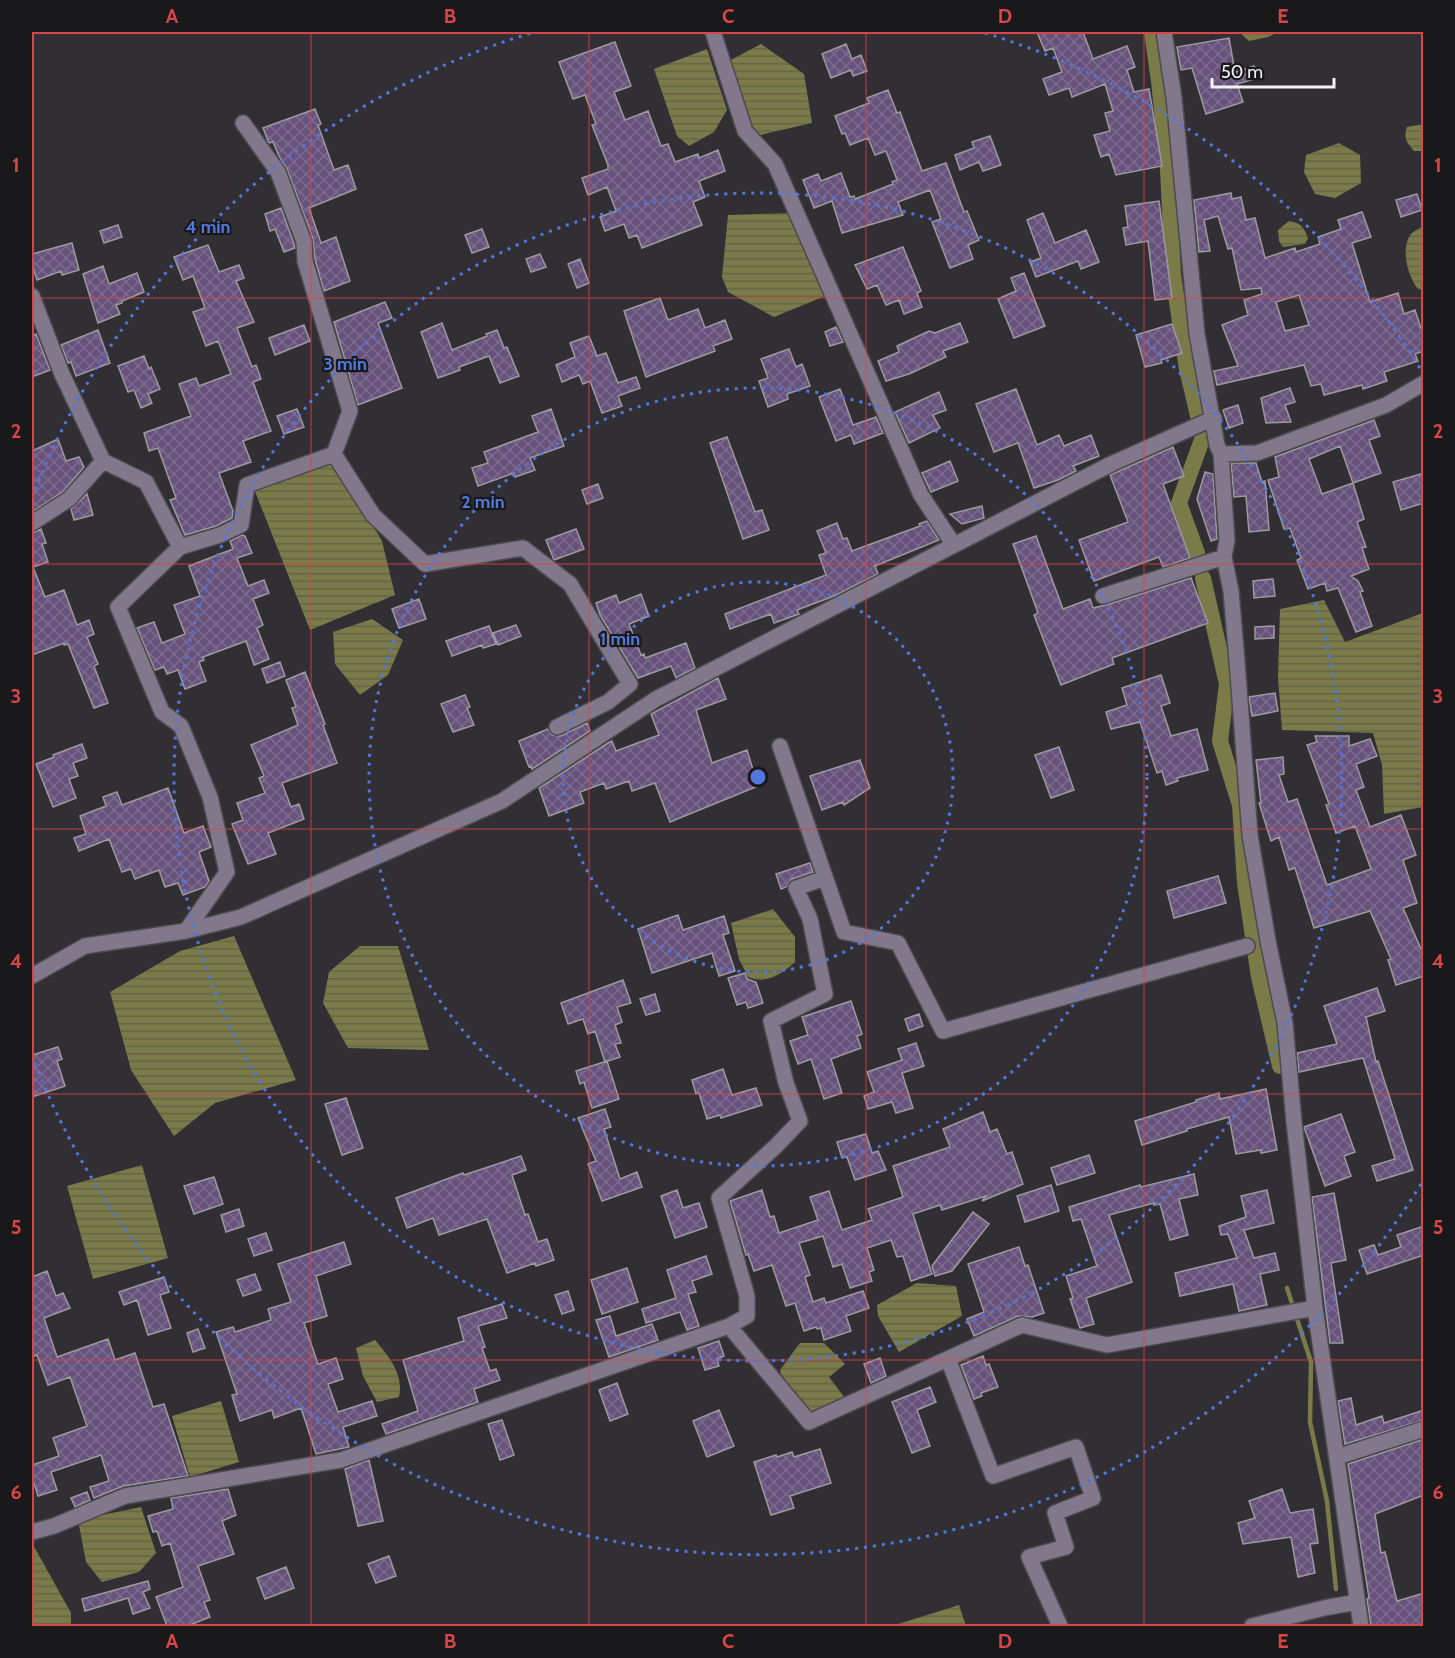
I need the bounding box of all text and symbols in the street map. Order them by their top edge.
text: A [166,4,179,28]
text: B [444,4,456,28]
text: C [722,4,734,28]
text: D [998,4,1012,28]
text: E [1277,4,1289,28]
scale bar [1212,51,1334,89]
text: 50 m [1221,61,1263,83]
text: 1 [12,153,20,177]
text: 1 [1434,153,1442,177]
text: 4 min [185,216,231,238]
text: 3 min [323,353,367,375]
text: 2 [11,419,21,443]
text: 2 [1433,419,1443,443]
text: 2 min [461,491,505,513]
text: 1 min [600,628,640,650]
text: 3 [11,684,21,708]
text: 3 [1433,684,1443,708]
centre of rings [748,767,768,787]
text: 4 [10,949,22,973]
text: 4 [1432,949,1444,973]
text: 5 [11,1215,21,1239]
text: 5 [1433,1215,1443,1239]
text: 6 [10,1480,22,1504]
text: 6 [1432,1480,1444,1504]
text: A [166,1629,179,1653]
text: B [444,1629,456,1653]
text: C [722,1629,734,1653]
text: D [998,1629,1012,1653]
text: E [1277,1629,1289,1653]

